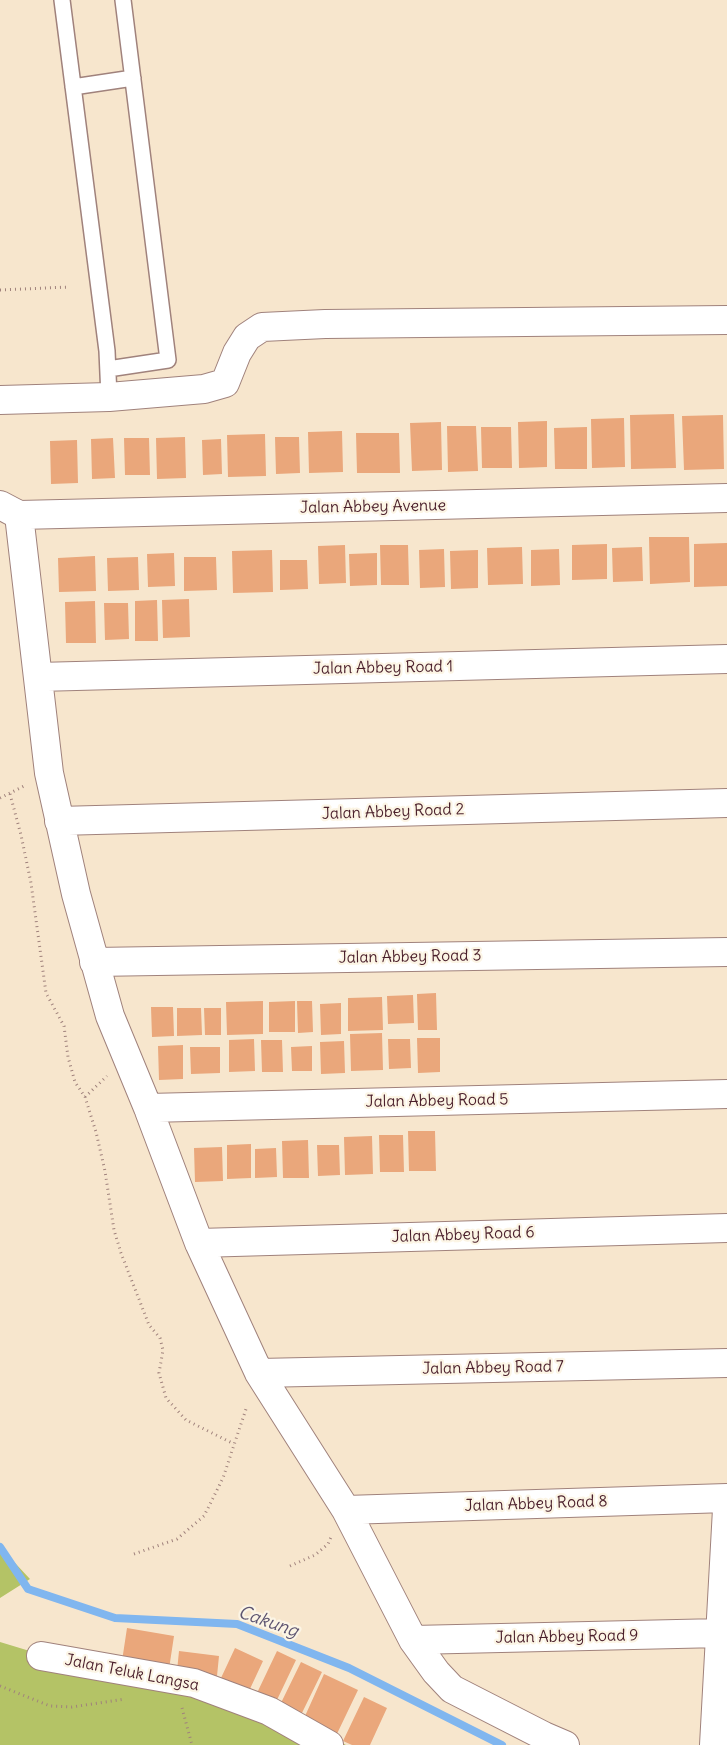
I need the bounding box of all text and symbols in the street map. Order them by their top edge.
street label: Jalan Abbey Avenue [300,496,446,518]
street label: Jalan Abbey Road 1 [313,657,453,679]
street label: Jalan Abbey Road 2 [321,800,465,824]
street label: Jalan Abbey Road 3 [338,946,482,968]
street label: Jalan Abbey Road 5 [365,1090,509,1112]
street label: Jalan Abbey Road 6 [391,1223,535,1247]
street label: Jalan Abbey Road 7 [422,1357,564,1379]
street label: Jalan Abbey Road 8 [464,1492,608,1516]
water label: Cakung [235,1602,301,1642]
street label: Jalan Abbey Road 9 [495,1626,639,1648]
street label: Jalan Teluk Langsa [63,1651,201,1695]

